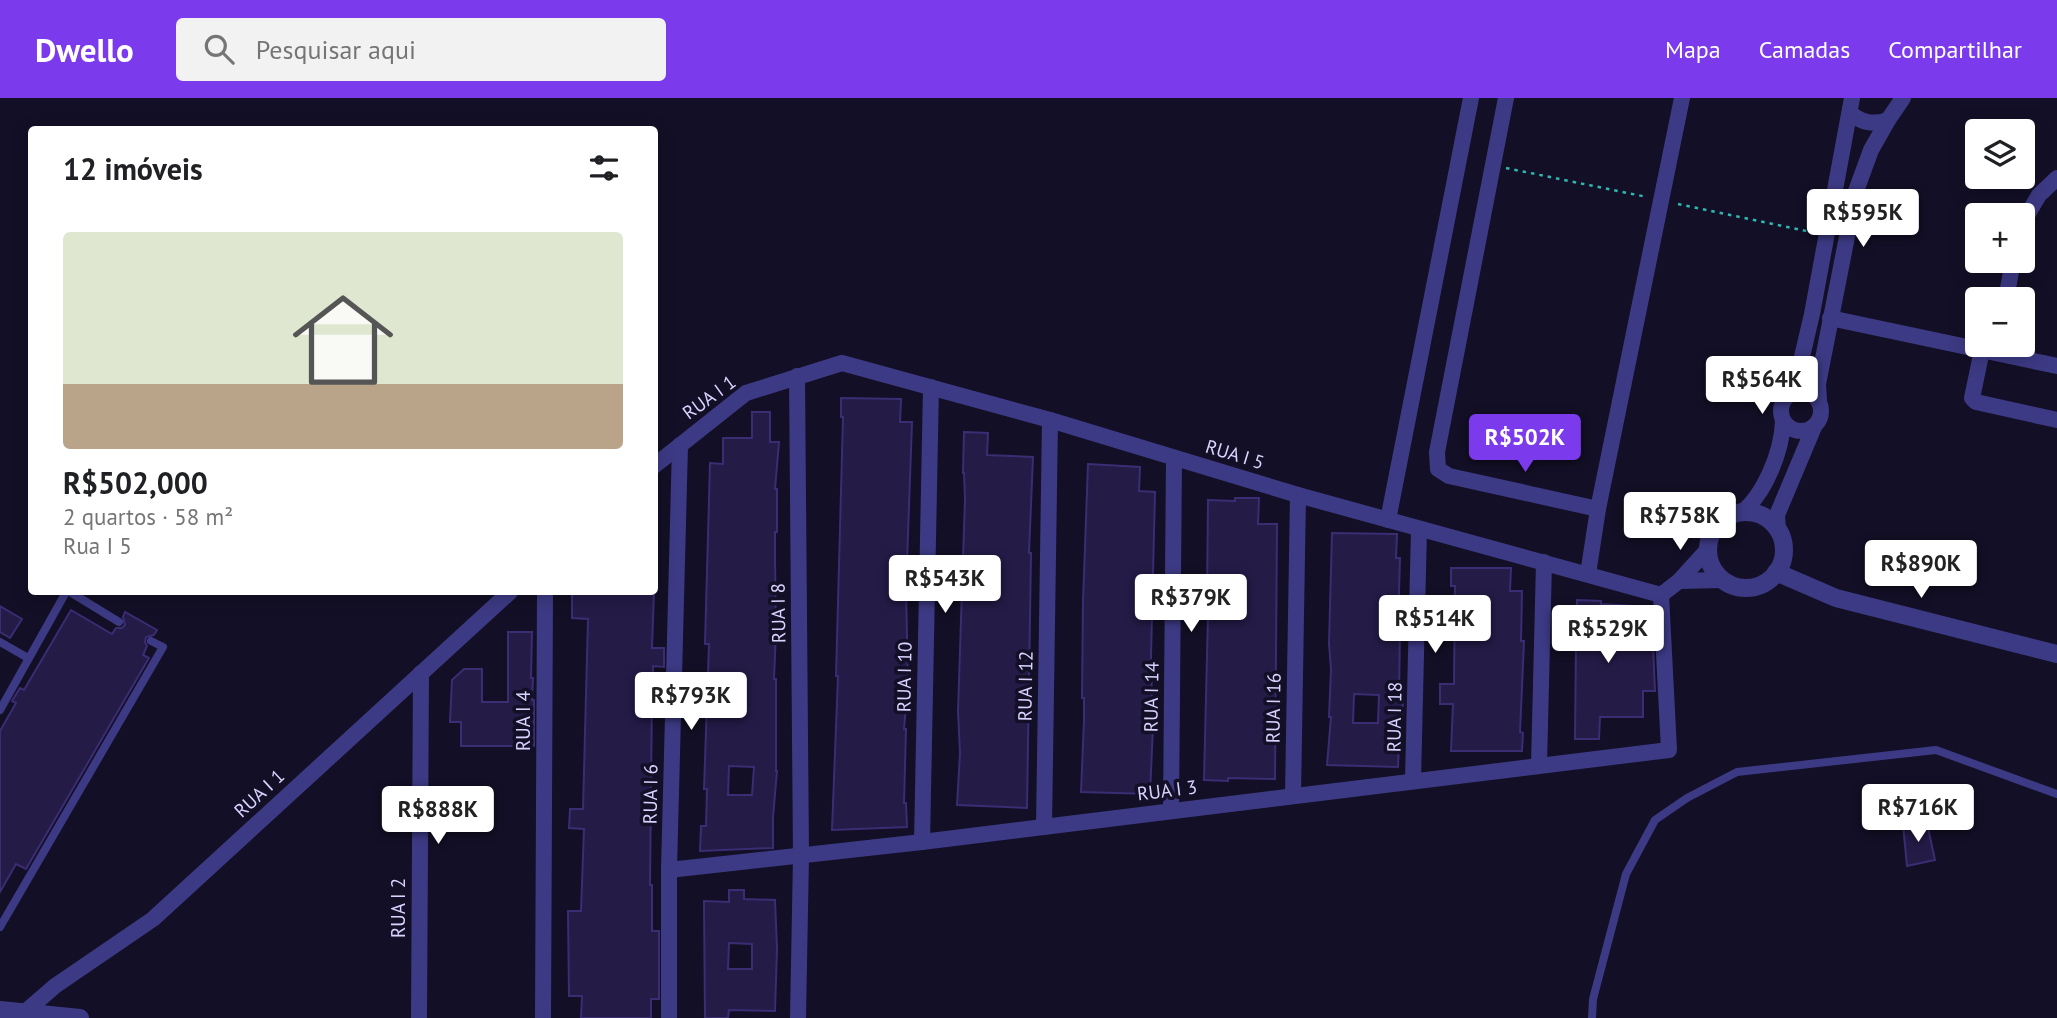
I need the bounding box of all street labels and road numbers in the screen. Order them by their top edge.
street label: RUA I 1 [678,370,740,424]
street label: RUA I 5 [1203,434,1267,474]
street label: RUA I 8 [765,583,791,643]
street label: RUA I 10 [891,642,917,712]
street label: RUA I 12 [1012,651,1038,721]
street label: RUA I 14 [1138,662,1164,732]
street label: RUA I 16 [1260,673,1286,743]
street label: RUA I 18 [1381,682,1407,752]
street label: RUA I 4 [511,691,535,751]
street label: RUA I 1 [229,764,289,822]
street label: RUA I 6 [637,764,663,824]
street label: RUA I 3 [1136,774,1198,806]
street label: RUA I 2 [386,878,410,938]

